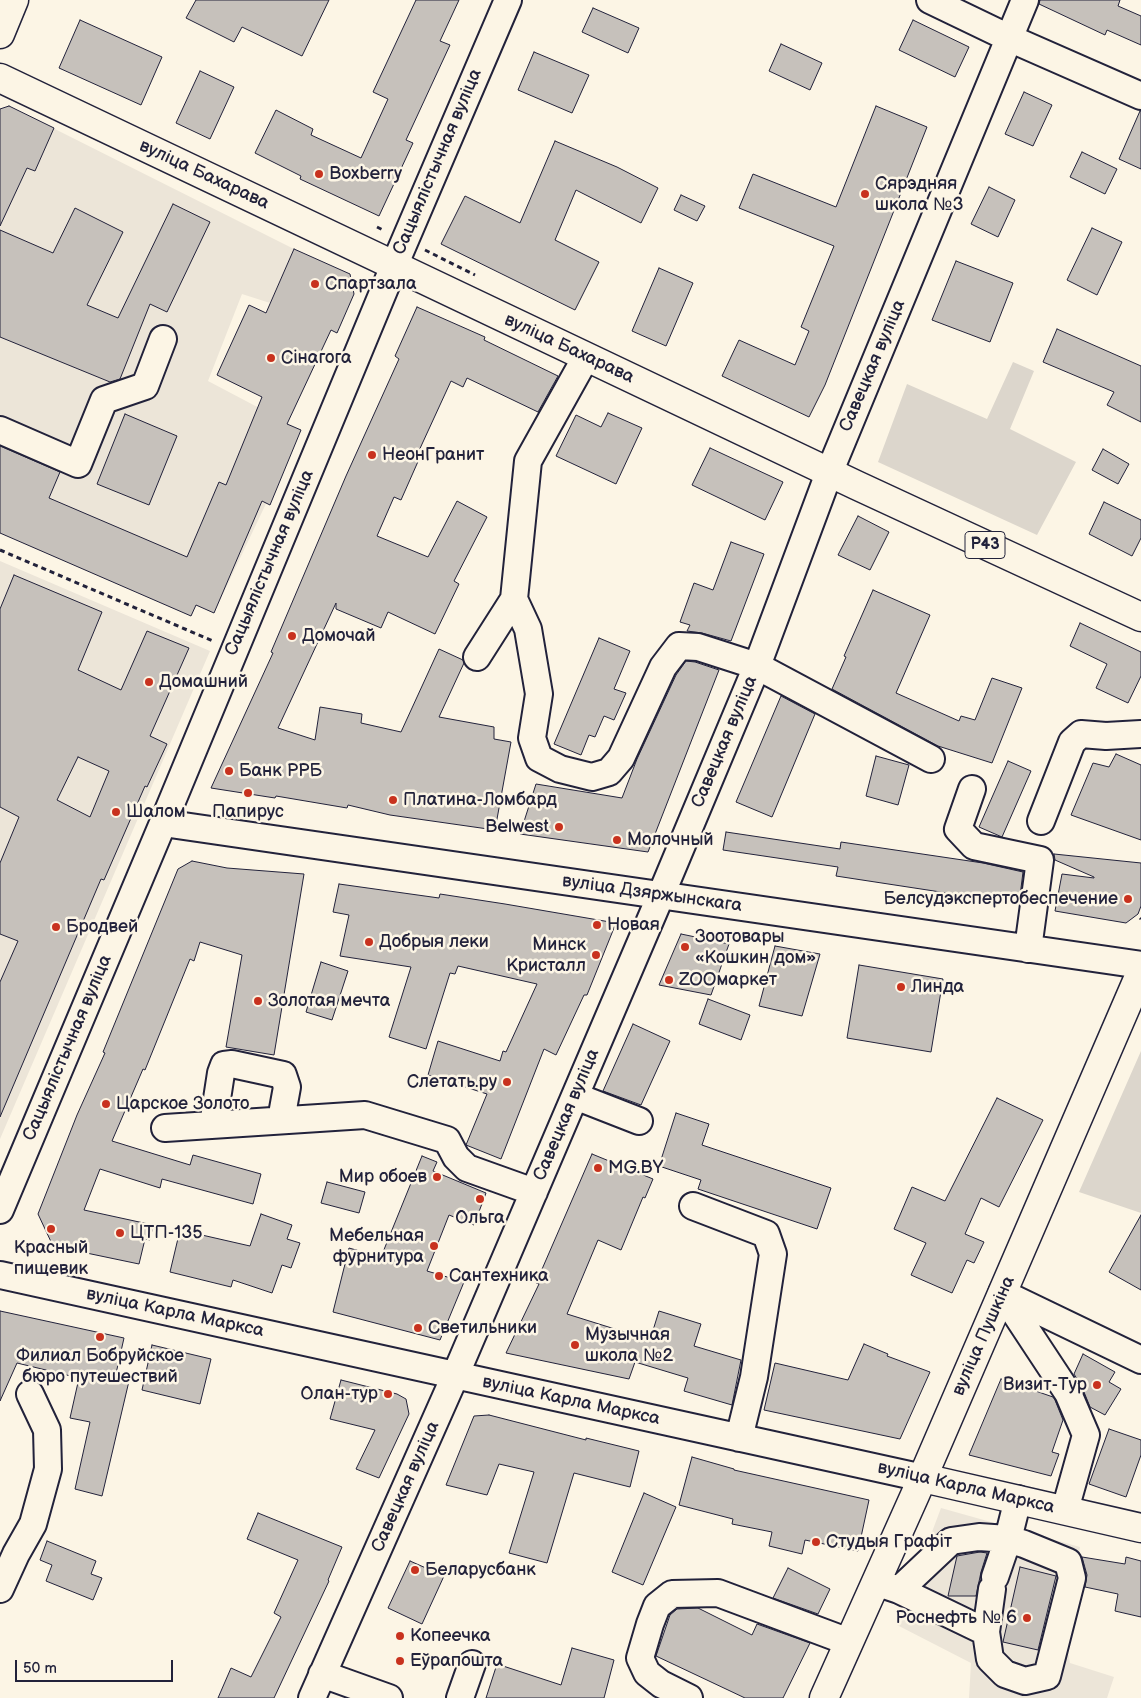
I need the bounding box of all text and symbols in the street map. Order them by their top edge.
street label: Сацыялістычная вуліца [389,66,487,258]
street label: вуліца Бахарава [136,135,272,215]
place label: Boxberry [329,163,402,185]
marker: Boxberry [313,168,325,180]
place label: Сярэдняя школа №3 [875,173,963,215]
marker: Сярэдняя школа №3 [859,188,871,200]
place label: Спартзала [325,273,417,295]
marker: Спартзала [309,278,321,290]
street label: Савецкая вуліца [835,297,911,435]
street label: вуліца Бахарава [501,309,637,389]
place label: Сінагога [281,347,352,369]
marker: Сінагога [265,352,277,364]
place label: НеонГранит [382,444,484,466]
marker: НеонГранит [366,449,378,461]
street label: Сацыялістычная вуліца [221,467,319,659]
road number: Р43 [965,532,1005,558]
place label: Домочай [302,625,376,647]
marker: Домочай [286,630,298,642]
place label: Домашний [159,671,248,693]
street label: Савецкая вуліца [687,673,763,811]
marker: Домашний [143,676,155,688]
place label: Банк РРБ [239,760,322,782]
marker: Банк РРБ [223,765,235,777]
marker: Папирус [242,787,254,799]
place label: Платина-Ломбард [403,789,557,811]
marker: Платина-Ломбард [387,794,399,806]
place label: Шалом [126,801,186,823]
place label: Папирус [212,801,284,823]
marker: Шалом [110,806,122,818]
place label: Belwest [485,816,549,838]
marker: Belwest [553,821,565,833]
place label: Молочный [627,829,714,851]
marker: Молочный [611,834,623,846]
street label: вуліца Дзяржынскага [561,871,743,917]
place label: Белсудэкспертобеспечение [883,888,1118,910]
marker: Белсудэкспертобеспечение [1122,893,1134,905]
place label: Новая [607,914,660,936]
place label: Бродвей [66,916,138,938]
marker: Новая [591,919,603,931]
marker: Бродвей [50,921,62,933]
place label: Зоотовары «Кошкин дом» [695,926,816,969]
place label: Добрыя леки [379,931,489,953]
place label: Минск Кристалл [506,934,586,976]
marker: Добрыя леки [363,936,375,948]
marker: Зоотовары «Кошкин дом» [679,941,691,953]
marker: Минск Кристалл [590,949,602,961]
street label: Сацыялістычная вуліца [19,952,117,1144]
place label: ZOOмаркет [679,969,777,991]
marker: ZOOмаркет [663,974,675,986]
place label: Линда [911,976,964,998]
marker: Линда [895,981,907,993]
place label: Золотая мечта [268,990,390,1012]
marker: Золотая мечта [252,995,264,1007]
street label: Савецкая вуліца [529,1046,605,1184]
place label: Слетать.ру [407,1071,497,1093]
marker: Слетать.ру [501,1076,513,1088]
place label: Царское Золото [116,1093,249,1115]
marker: Царское Золото [100,1098,112,1110]
place label: MG.BY [608,1157,663,1179]
marker: MG.BY [592,1162,604,1174]
place label: Мир обоев [339,1166,427,1188]
marker: Мир обоев [431,1171,443,1183]
marker: Ольга [474,1193,486,1205]
place label: Ольга [455,1207,505,1229]
place label: ЦТП-135 [130,1222,203,1244]
marker: Красный пищевик [45,1223,57,1235]
place label: Мебельная фурнитура [329,1225,424,1268]
marker: ЦТП-135 [114,1227,126,1239]
place label: Красный пищевик [14,1237,88,1280]
marker: Мебельная фурнитура [428,1240,440,1252]
place label: Сантехника [449,1265,549,1287]
marker: Сантехника [433,1270,445,1282]
street label: вуліца Пушкіна [948,1273,1020,1399]
street label: вуліца Карла Маркса [84,1284,266,1342]
place label: Светильники [428,1317,537,1339]
marker: Светильники [412,1322,424,1334]
place label: Музычная школа №2 [585,1324,673,1366]
marker: Филиал Бобруйское бюро путешествий [94,1331,106,1343]
marker: Музычная школа №2 [569,1339,581,1351]
place label: Филиал Бобруйское бюро путешествий [16,1345,184,1388]
street label: вуліца Карла Маркса [480,1372,662,1430]
place label: Визит-Тур [1003,1374,1087,1396]
marker: Визит-Тур [1091,1379,1103,1391]
place label: Олан-тур [301,1383,378,1405]
marker: Олан-тур [382,1388,394,1400]
street label: Савецкая вуліца [367,1418,445,1556]
street label: вуліца Карла Маркса [875,1457,1057,1519]
place label: Студыя Графіт [826,1531,952,1553]
marker: Студыя Графіт [810,1536,822,1548]
place label: Беларусбанк [425,1559,536,1581]
marker: Беларусбанк [409,1564,421,1576]
place label: Роснефть № 6 [895,1607,1017,1629]
marker: Роснефть № 6 [1021,1612,1033,1624]
place label: Копеечка [410,1625,491,1647]
marker: Копеечка [394,1630,406,1642]
scale bar [18,1650,175,1682]
place label: Еўрапошта [410,1650,503,1672]
marker: Еўрапошта [394,1655,406,1667]
text: 50 m [23,1659,57,1678]

